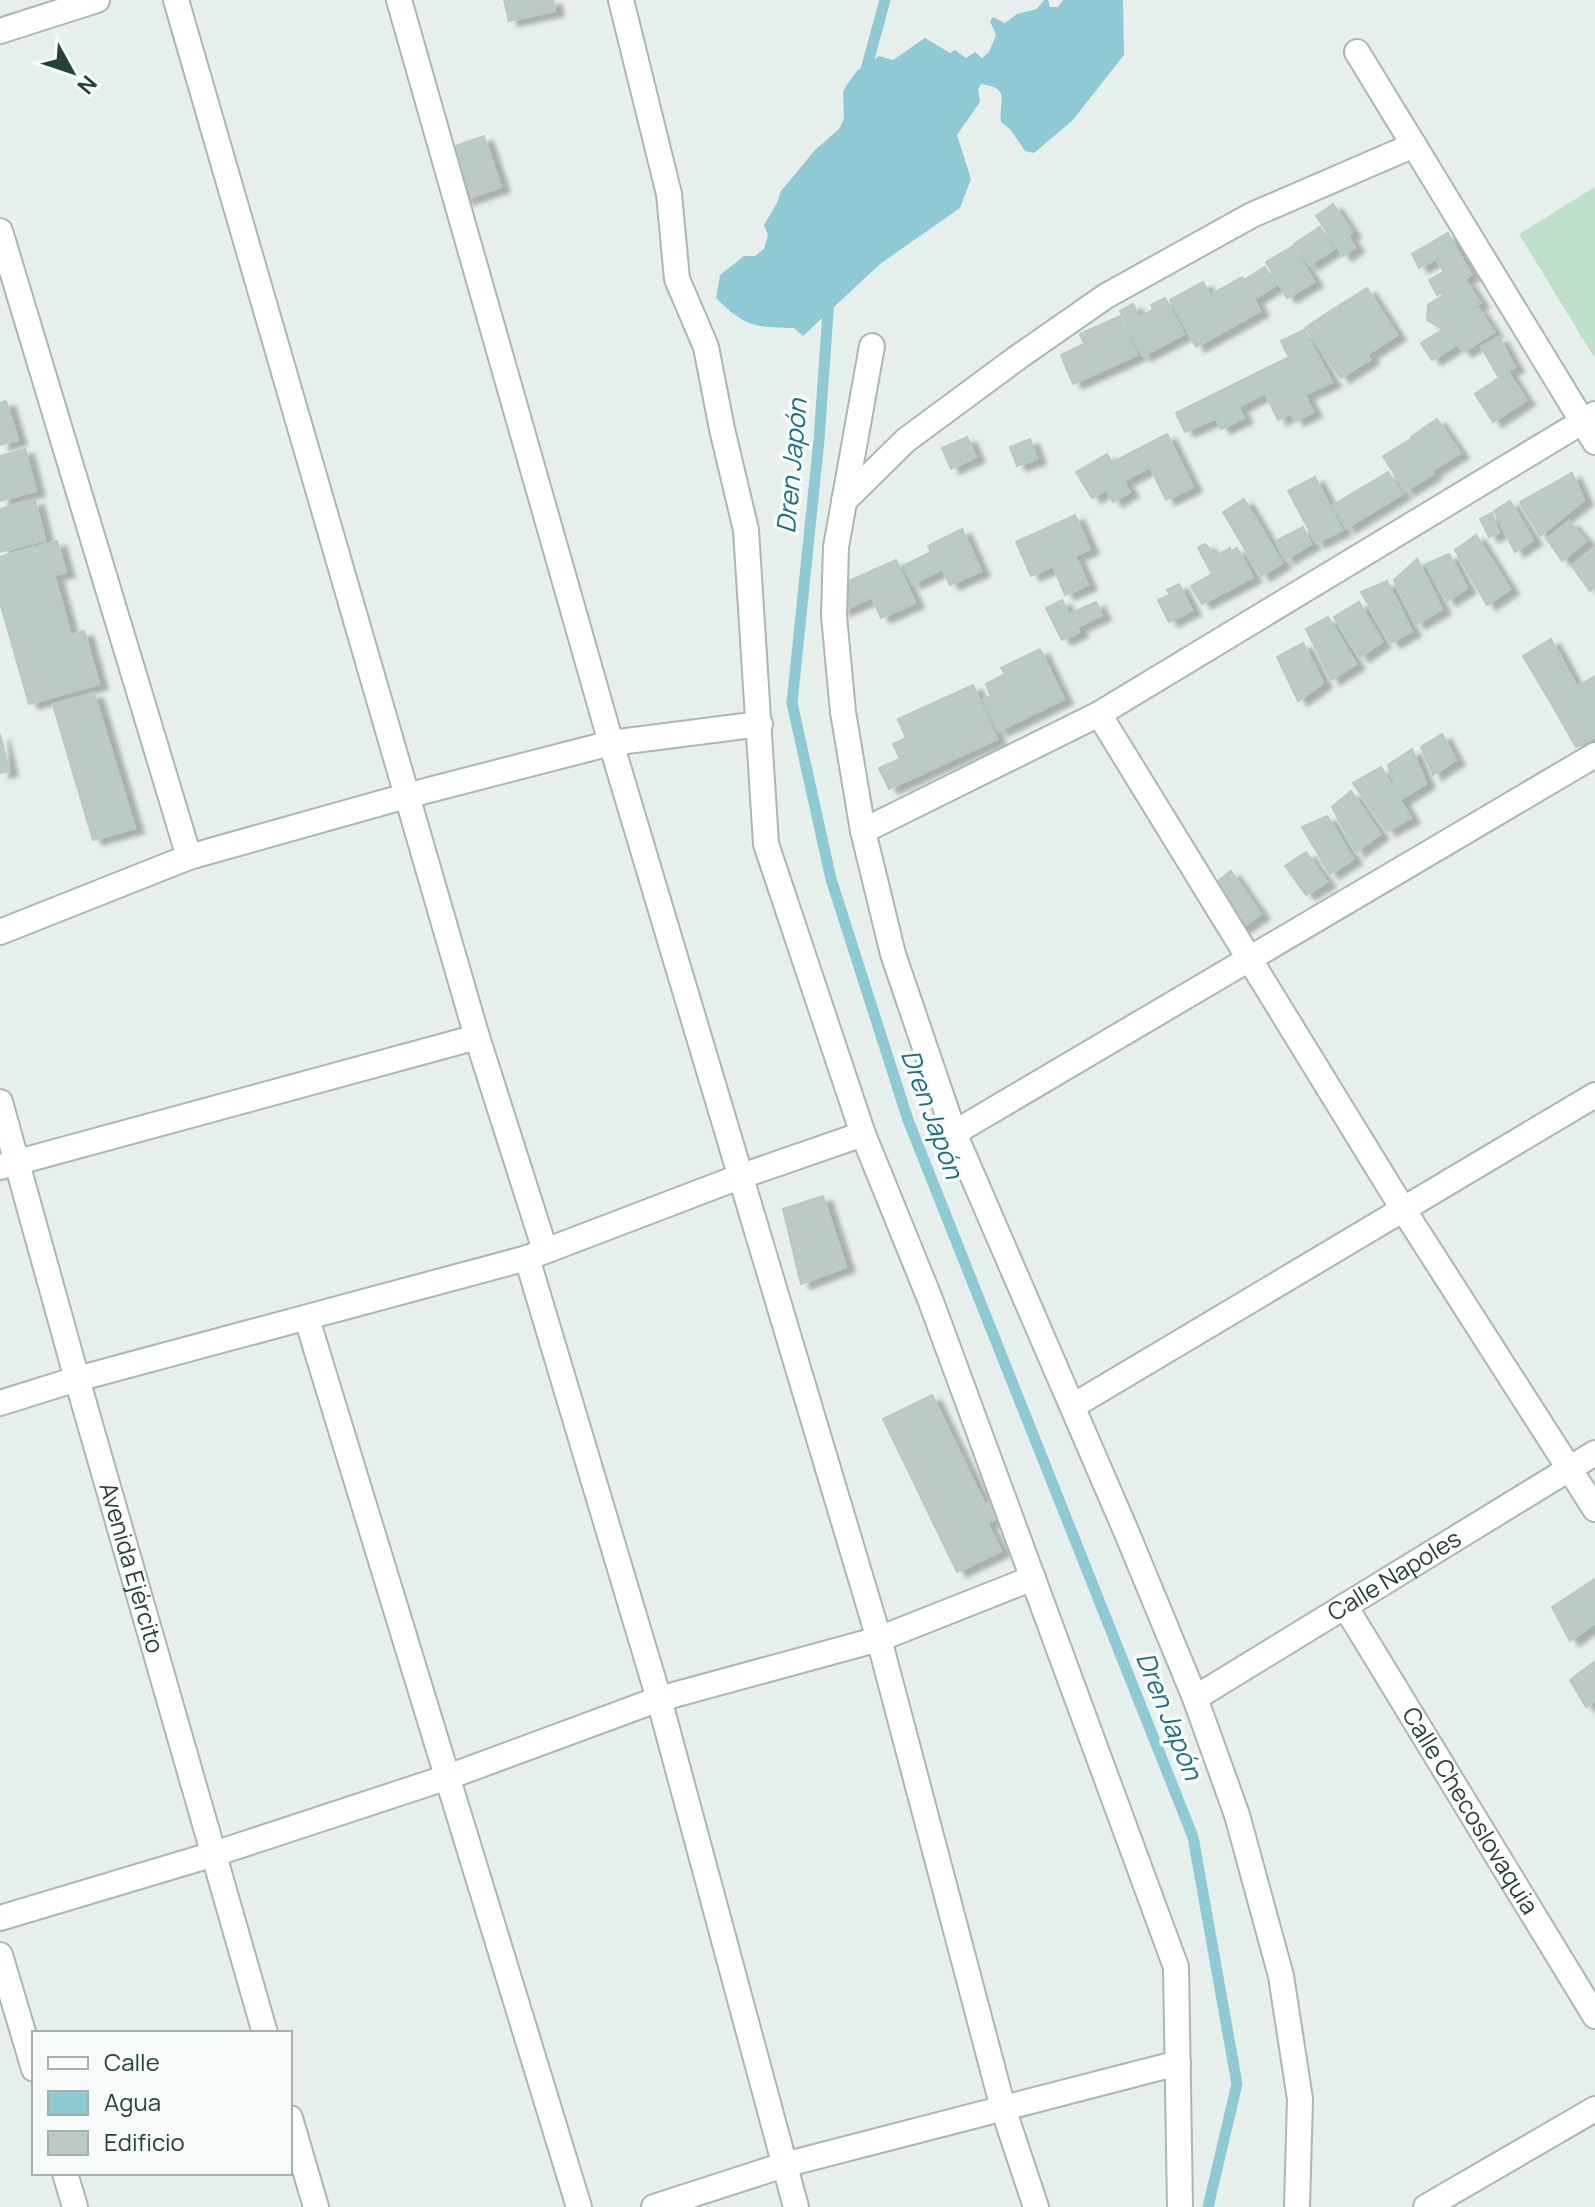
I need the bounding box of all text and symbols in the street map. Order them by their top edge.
north arrow [32,32,112,112]
text: N [71,69,104,101]
water label: Dren Japón [767,396,815,535]
water label: Dren Japón [893,1044,973,1185]
street label: Avenida Ejército [93,1478,173,1657]
street label: Calle Napoles [1321,1521,1467,1628]
water label: Dren Japón [1128,1646,1212,1786]
street label: Calle Checoslovaquia [1395,1700,1547,1920]
legend [32,2031,292,2175]
text: Calle [104,2045,160,2078]
text: Agua [104,2085,161,2118]
text: Edificio [104,2125,185,2158]

